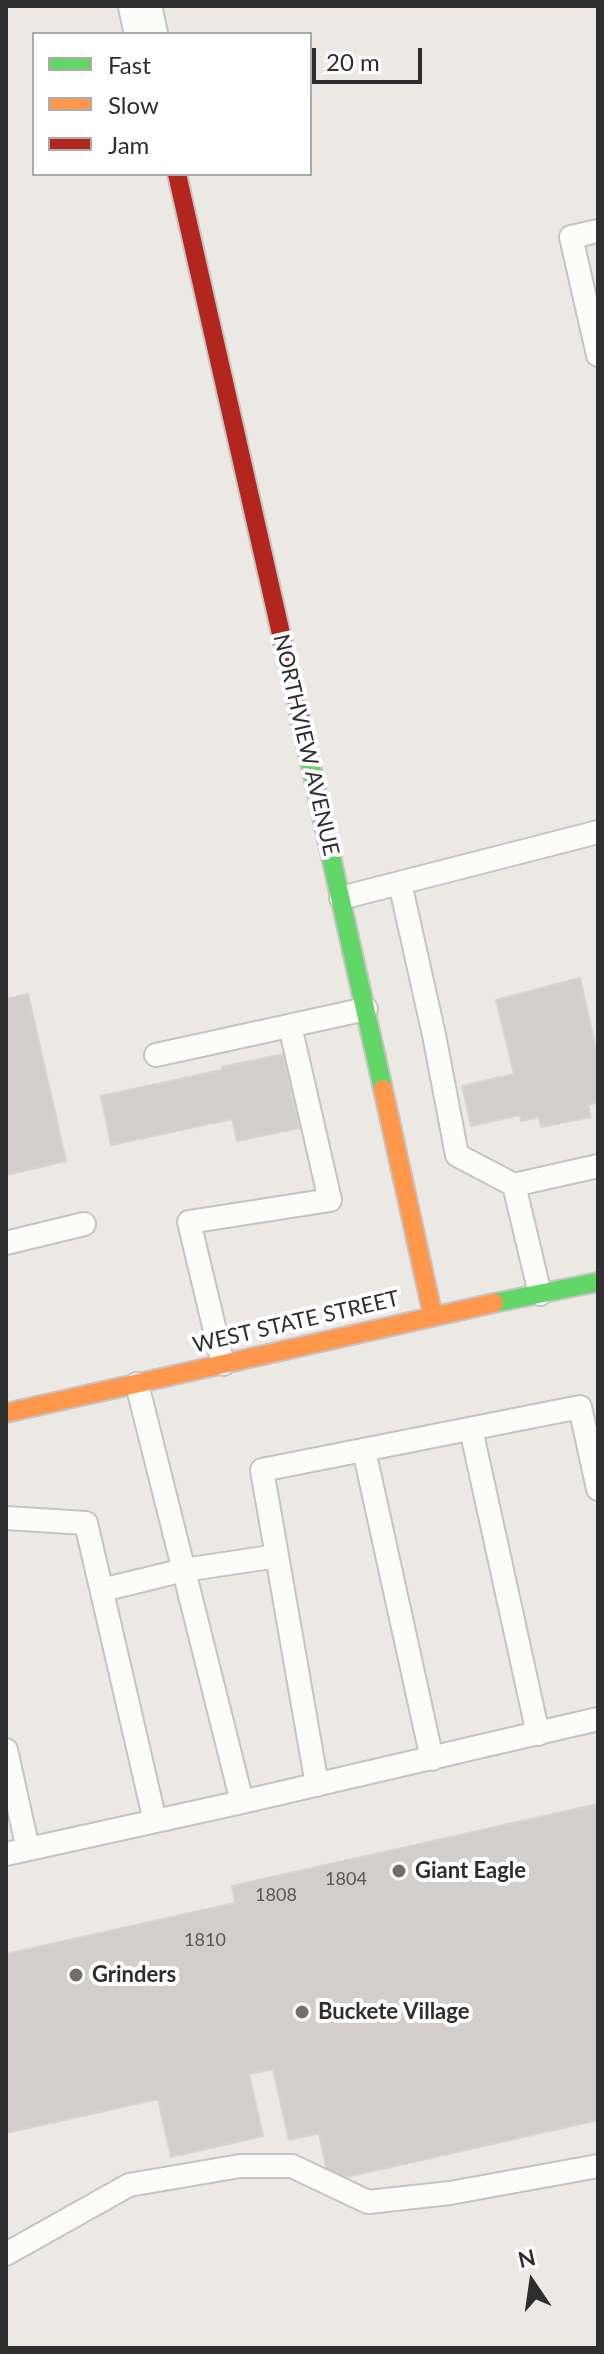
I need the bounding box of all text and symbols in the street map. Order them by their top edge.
legend [32,32,312,176]
scale bar [316,32,426,82]
text: 20 m [326,47,380,76]
text: Fast [108,50,151,79]
text: Slow [108,90,159,119]
text: Jam [108,130,149,159]
street label: NORTHVIEW AVENUE [268,632,344,858]
street label: WEST STATE STREET [190,1285,402,1359]
place label: Giant Eagle [415,1858,526,1884]
marker: Giant Eagle [390,1862,408,1880]
house number: 1804 [325,1868,367,1890]
house number: 1808 [255,1884,297,1906]
house number: 1810 [184,1929,226,1951]
place label: Grinders [92,1962,176,1988]
marker: Grinders [67,1966,85,1984]
place label: Buckete Village [318,1999,469,2025]
marker: Buckete Village [293,2003,311,2021]
north arrow [492,2242,572,2322]
text: N [515,2243,538,2273]

